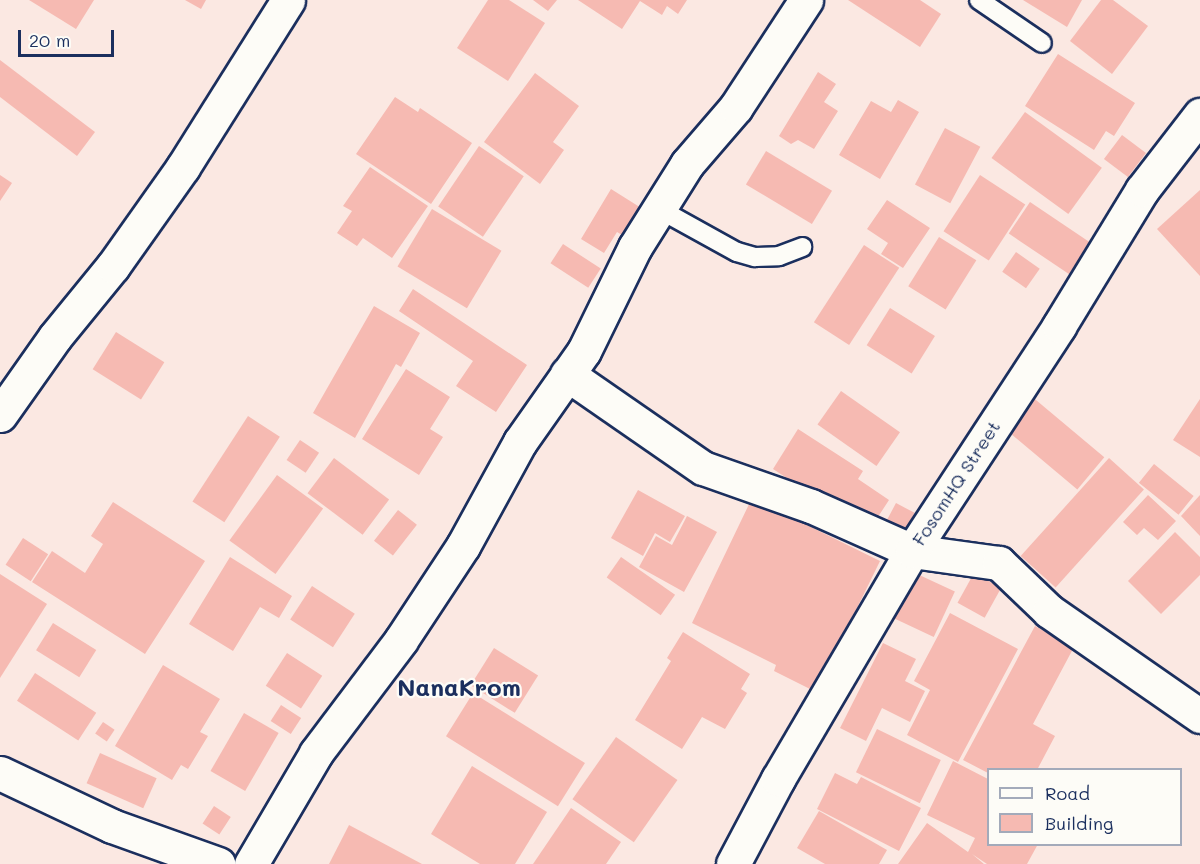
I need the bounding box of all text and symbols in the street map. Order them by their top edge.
scale bar [21,18,117,56]
text: 20 m [29,28,70,52]
street label: FosomHQ Street [908,417,1004,549]
district label: NanaKrom [397,673,521,701]
legend [987,768,1182,846]
text: Road [1045,781,1090,805]
text: Building [1045,811,1113,835]

